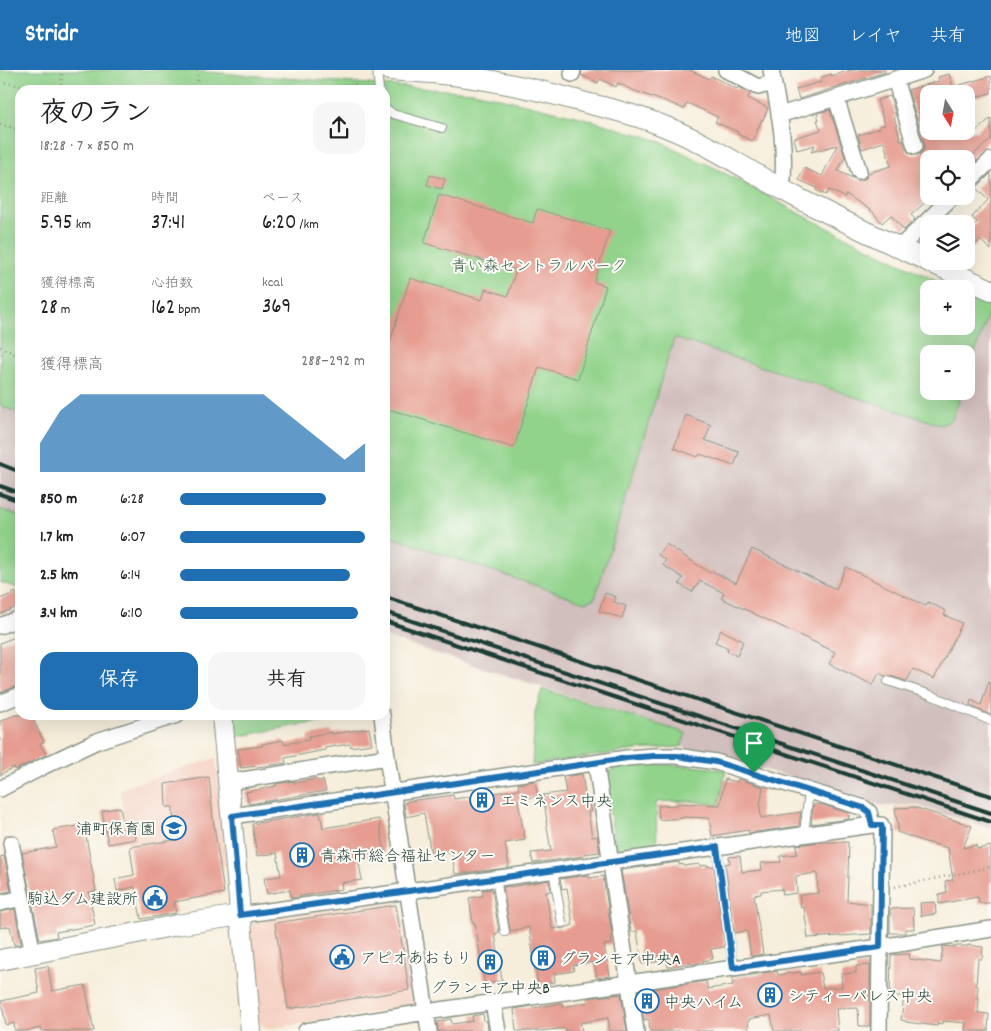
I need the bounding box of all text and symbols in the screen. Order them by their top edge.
text: Stridr [25,18,78,52]
text: 地図 [785,25,821,50]
text: レイヤ [849,25,902,50]
text: 共有 [930,25,966,50]
north arrow [920,85,975,140]
map controls [920,85,975,400]
text: 夜のラン [40,96,152,136]
button: share [313,102,365,154]
text: 18:28 · 7 × 850 m [40,135,134,158]
button: locate [920,150,975,205]
text: 距離 [40,189,68,209]
text: 時間 [151,189,179,209]
text: ペース [262,189,303,209]
text: 5.95 [40,209,73,239]
text: 37:41 [151,209,185,239]
text: 6:20 [262,209,296,239]
text: km [73,215,91,235]
text: /km [296,215,319,235]
button: layers [920,215,975,270]
park label: 青い森セントラルパーク [451,256,627,279]
text: kcal [262,273,283,293]
text: 獲得標高 [40,274,96,294]
text: 心拍数 [151,274,193,294]
button: + [920,280,975,335]
text: 369 [262,293,291,323]
text: 28 [40,294,58,324]
text: 162 [151,294,175,324]
text: m [58,300,70,320]
text: bpm [175,300,200,320]
button: − [920,345,975,400]
text: 288–292 m [301,350,365,373]
text: 獲得標高 [40,354,104,377]
text: 850 m [40,488,77,511]
text: 6:28 [120,488,144,511]
text: 1.7 km [40,526,74,549]
text: 6:07 [120,526,145,549]
text: 2.5 km [40,564,78,587]
text: 6:14 [120,564,141,587]
text: 3.4 km [40,602,78,625]
text: 6:10 [120,602,143,625]
button: 保存 [40,652,198,710]
button: 共有 [208,652,365,710]
pin [733,722,775,773]
icon: arrive [740,729,768,757]
building icon: エミネンス中央 [469,787,495,813]
place label: エミネンス中央 [500,791,612,814]
school or university icon: 浦町保育園 [161,815,187,841]
place label: 浦町保育園 [76,819,156,842]
building icon: 青森市総合福祉センター [289,842,315,868]
place label: 青森市総合福祉センター [320,846,495,869]
public building icon: 駒込ダム建設所 [142,885,168,911]
place label: 駒込ダム建設所 [27,889,138,912]
public building icon: アピオあおもり [329,944,355,970]
building icon: グランモア中央A [530,945,556,971]
place label: アピオあおもり [360,948,472,971]
building icon: グランモア中央B [477,949,503,975]
place label: グランモア中央A [560,949,681,972]
place label: グランモア中央B [430,978,550,1001]
building icon: シティーパレス中央 [757,982,783,1008]
place label: シティーパレス中央 [788,986,932,1009]
building icon: 中央ハイム [634,988,660,1014]
place label: 中央ハイム [664,992,743,1015]

